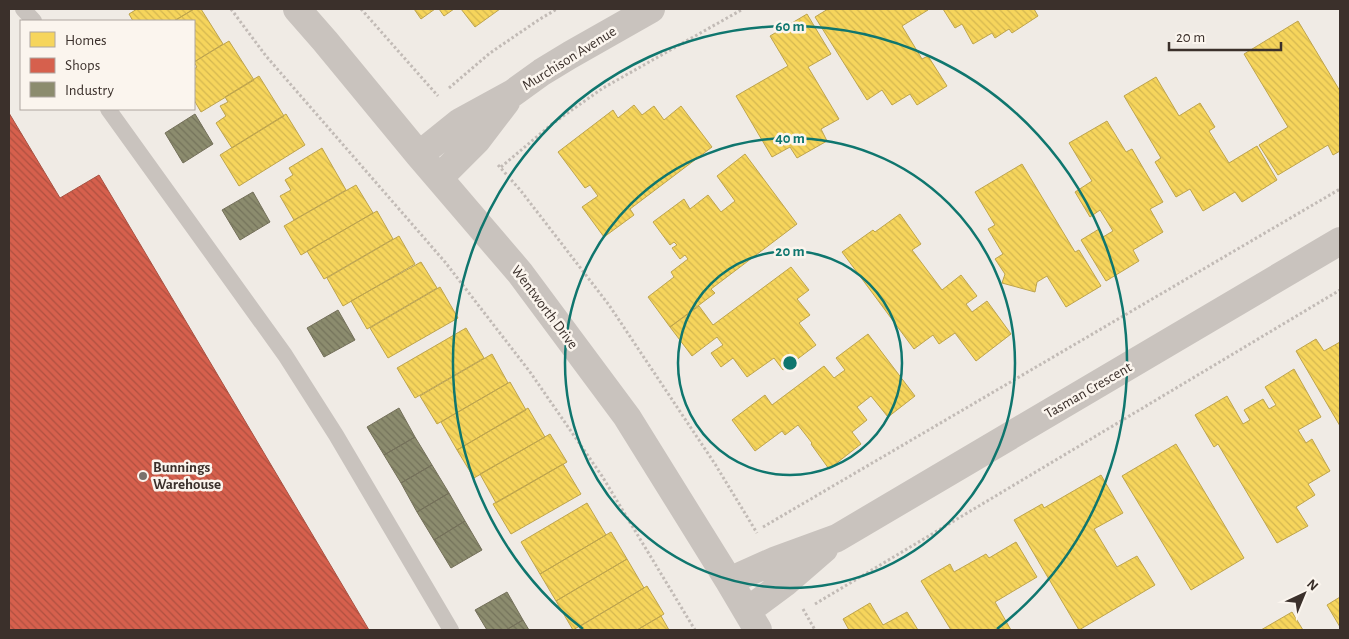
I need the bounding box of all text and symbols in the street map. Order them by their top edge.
text: 60 m [775,19,805,34]
legend [20,20,195,110]
scale bar [1169,20,1282,52]
street label: Murchison Avenue [520,23,619,93]
text: 20 m [1176,30,1205,45]
text: Homes [65,33,107,48]
text: Shops [65,58,100,73]
text: Industry [65,83,114,98]
text: 40 m [775,131,805,146]
text: 20 m [775,244,805,259]
street label: Wentworth Drive [508,263,581,352]
centre of rings [781,354,799,372]
street label: Tasman Crescent [1042,359,1135,421]
place label: Bunnings Warehouse [153,460,221,492]
marker: Bunnings Warehouse [137,470,149,482]
north arrow [1279,569,1329,619]
text: N [1304,577,1321,594]

